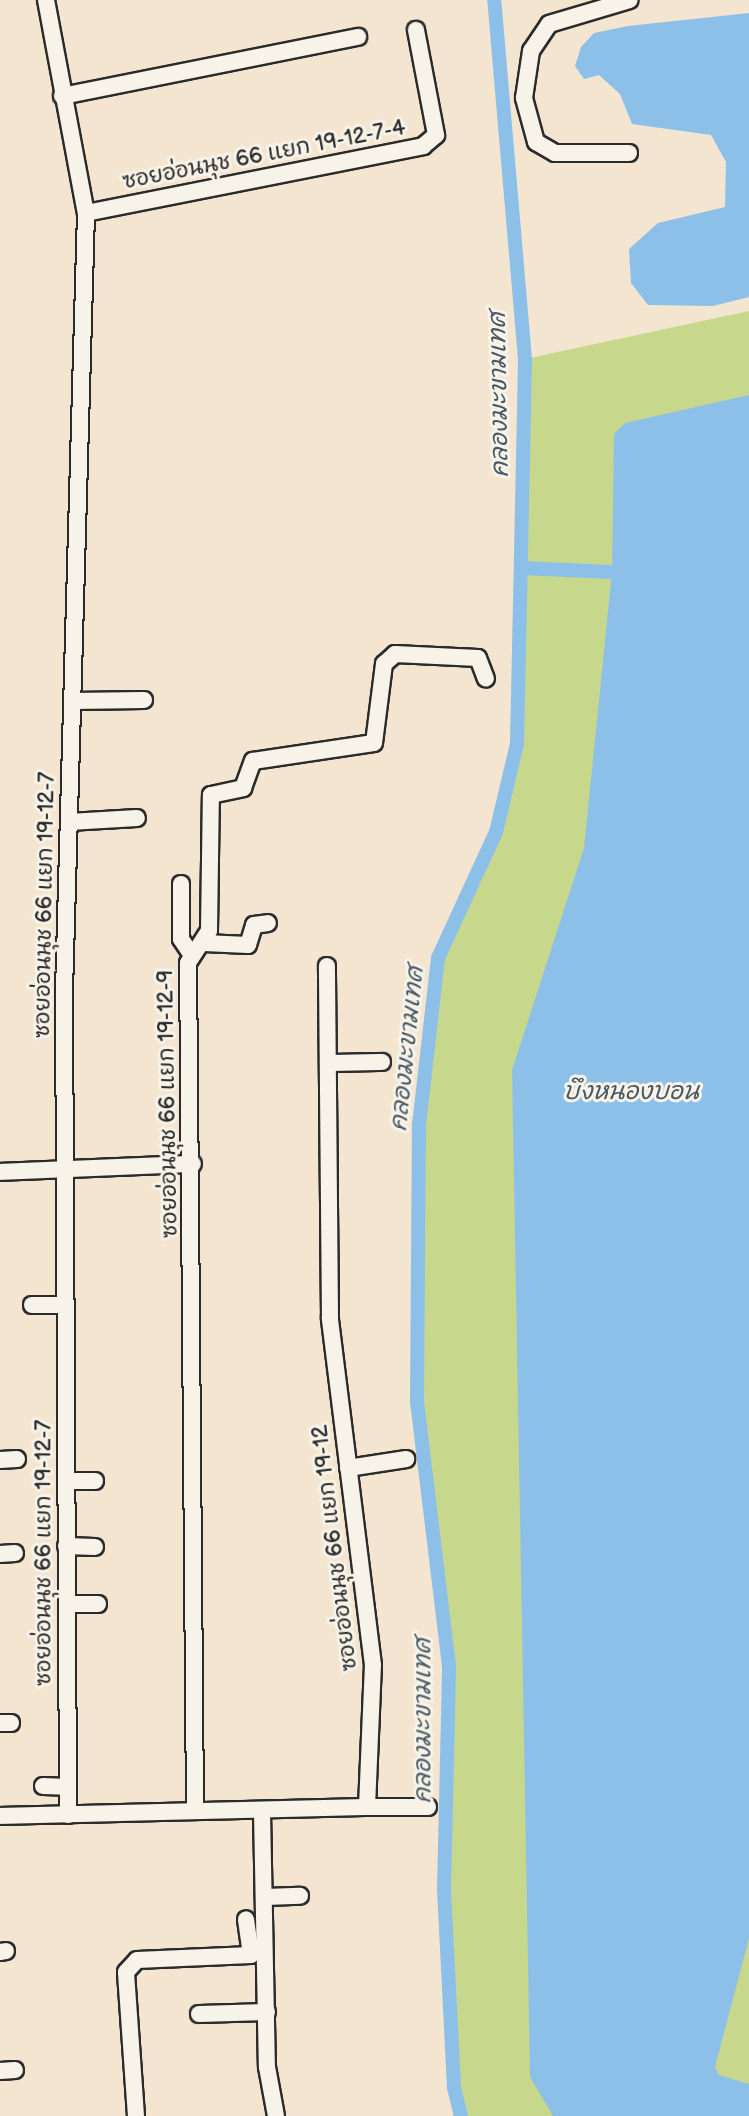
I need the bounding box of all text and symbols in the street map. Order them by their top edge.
street label: ซอยอ่อนนุช 66 แยก 19-12-7-4 [120,115,408,195]
water label: คลองมะขามเทศ [483,312,515,478]
street label: ซอยอ่อนนุช 66 แยก 19-12-7 [29,772,61,1038]
water label: คลองมะขามเทศ [384,966,430,1132]
street label: ซอยอ่อนนุช 66 แยก 19-12-9 [152,970,184,1238]
water label: บึงหนองบอน [563,1078,699,1106]
street label: ซอยอ่อนนุช 66 แยก 19-12-7 [31,1420,57,1686]
street label: ซอยอ่อนนุช 66 แยก 19-12 [307,1424,363,1672]
water label: คลองมะขามเทศ [409,1639,437,1803]

